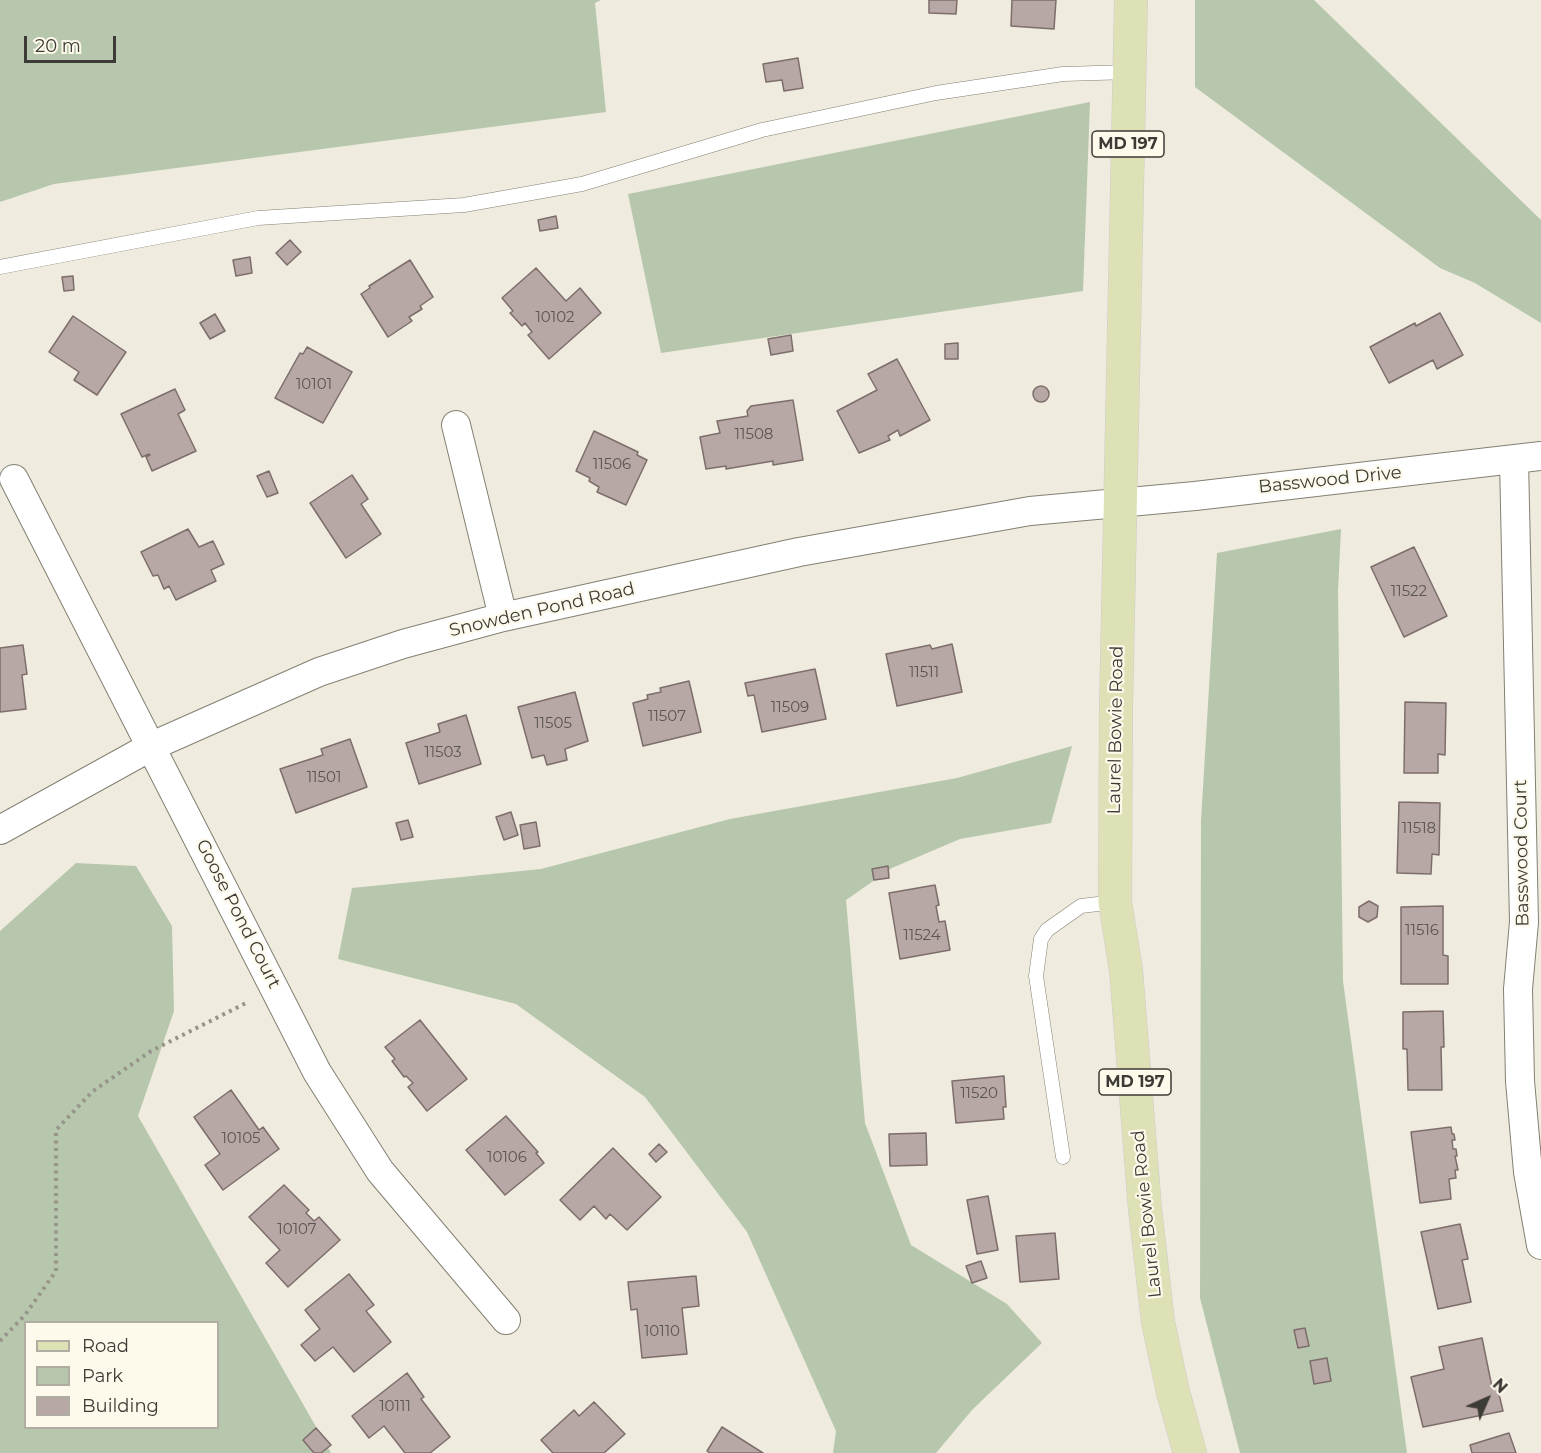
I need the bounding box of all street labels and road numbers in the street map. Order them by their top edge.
road number: MD 197 [1092,131,1164,157]
street label: Basswood Drive [1257,462,1403,498]
street label: Snowden Pond Road [447,578,637,642]
street label: Laurel Bowie Road [1104,646,1128,814]
street label: Basswood Court [1510,779,1534,927]
street label: Goose Pond Court [191,836,285,992]
road number: MD 197 [1099,1069,1171,1095]
street label: Laurel Bowie Road [1127,1129,1167,1299]

